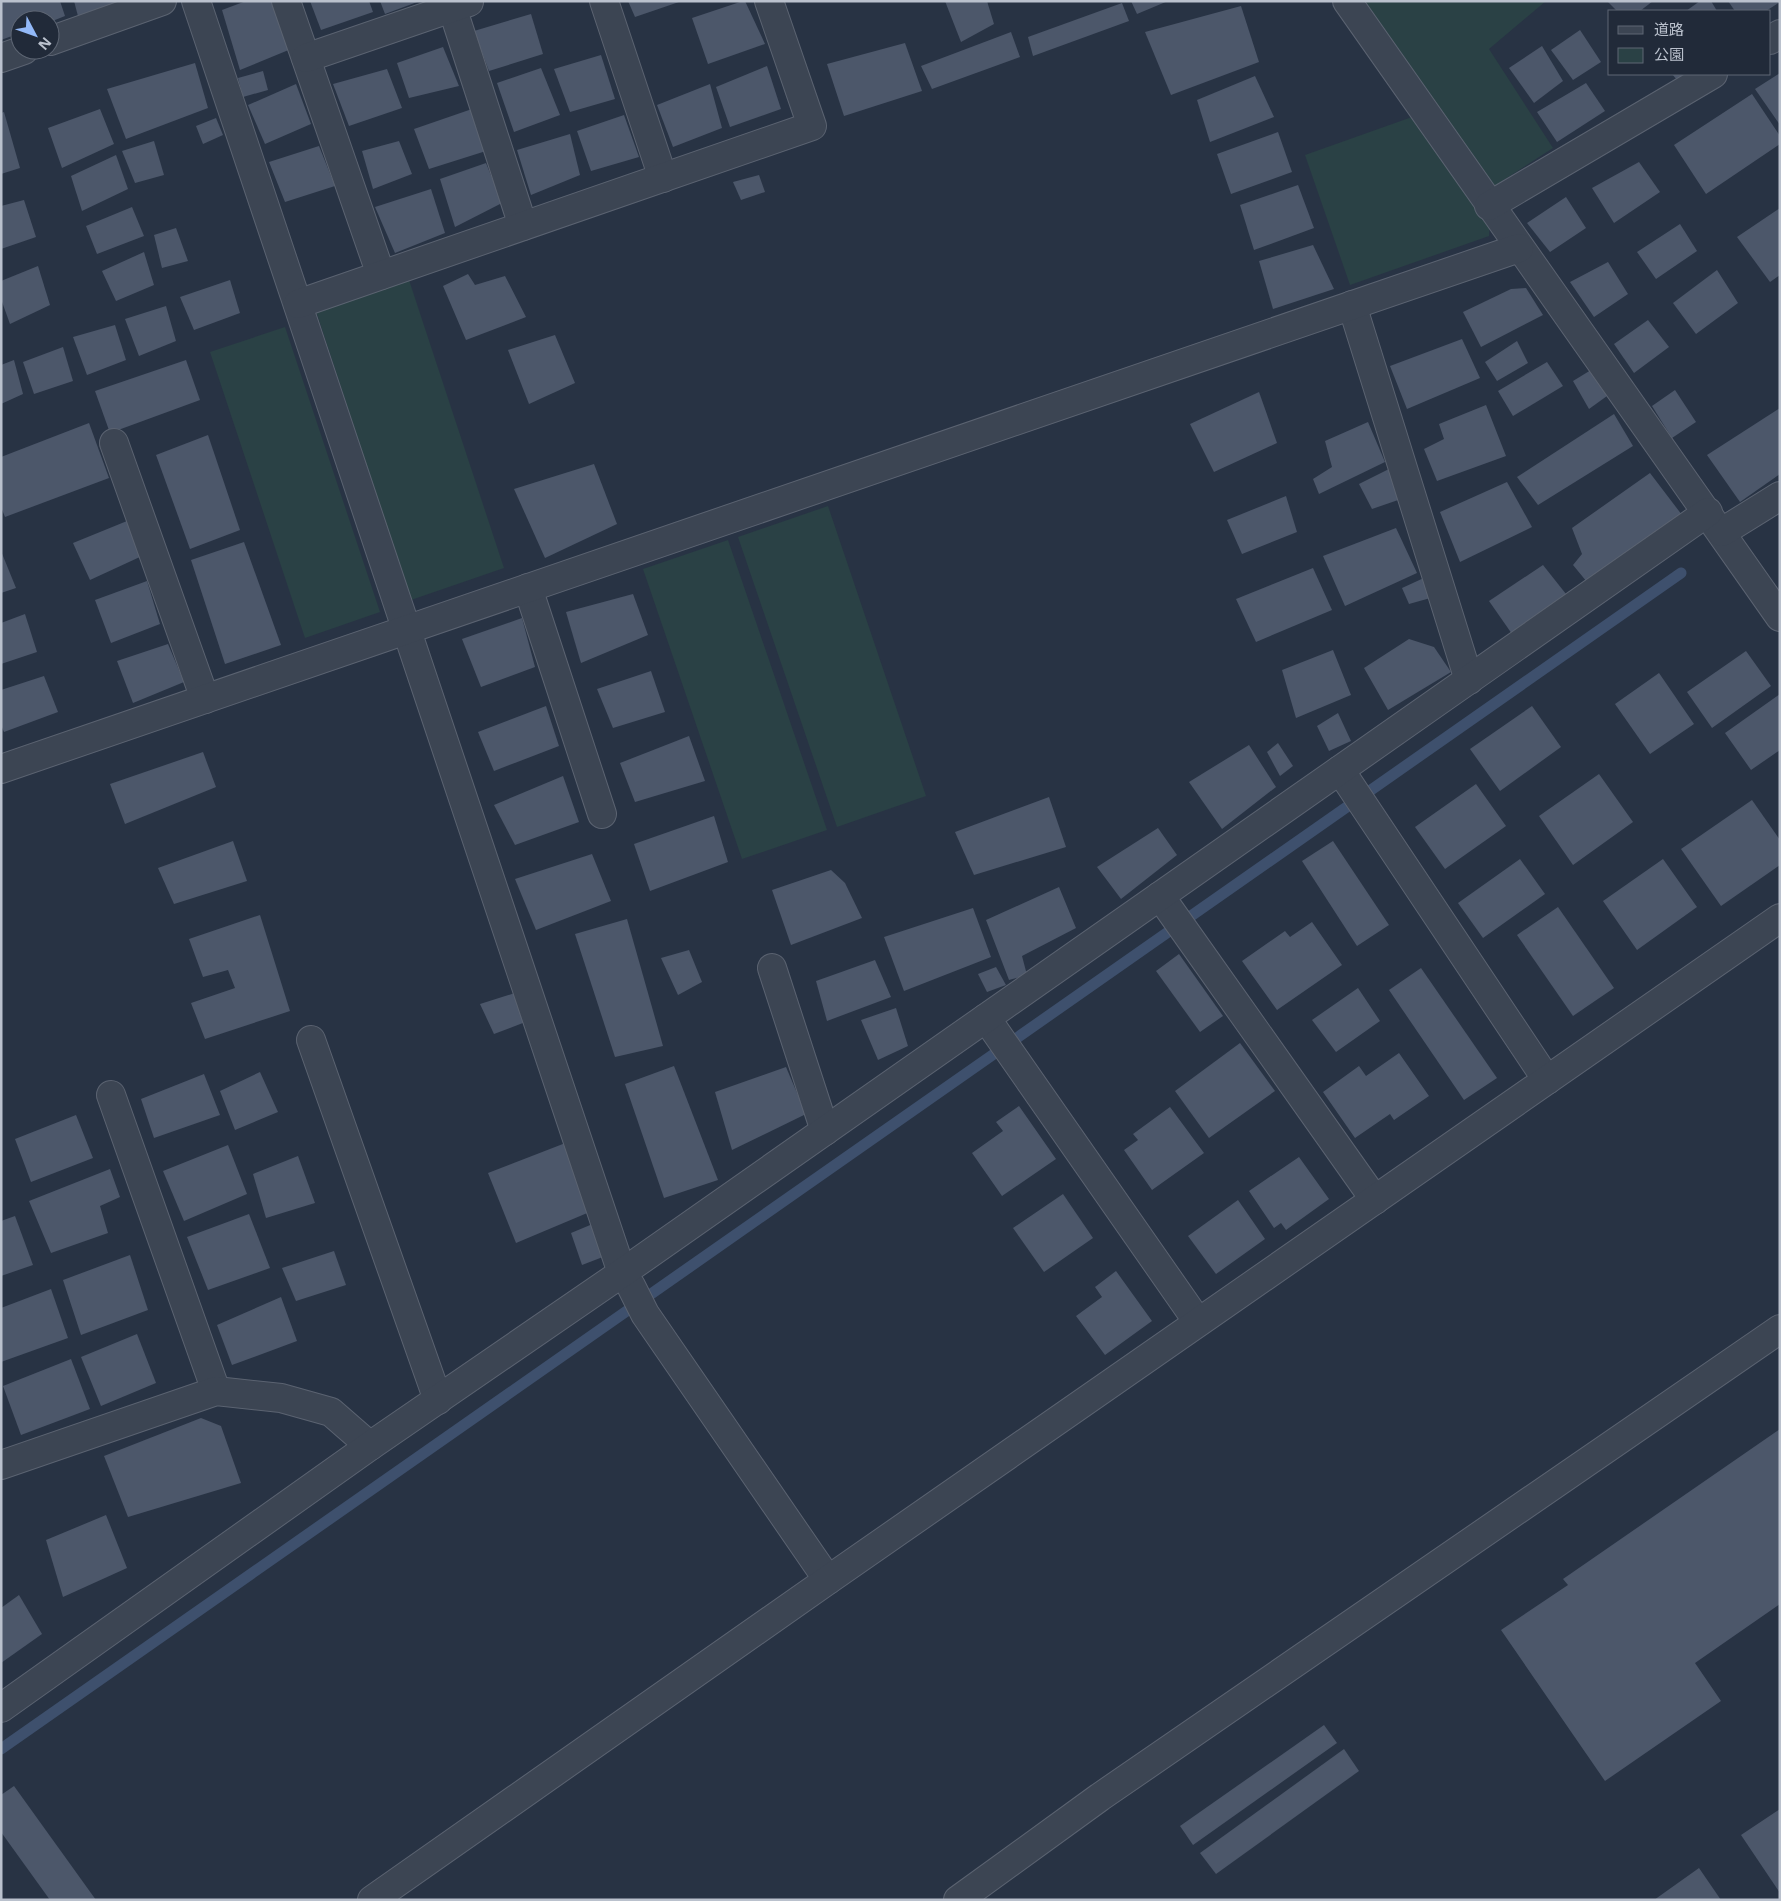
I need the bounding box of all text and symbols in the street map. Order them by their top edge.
north arrow [10,10,60,60]
legend [1608,10,1771,75]
text: 道路 [1654,19,1684,39]
text: N [34,33,56,54]
text: 公園 [1654,44,1684,64]

